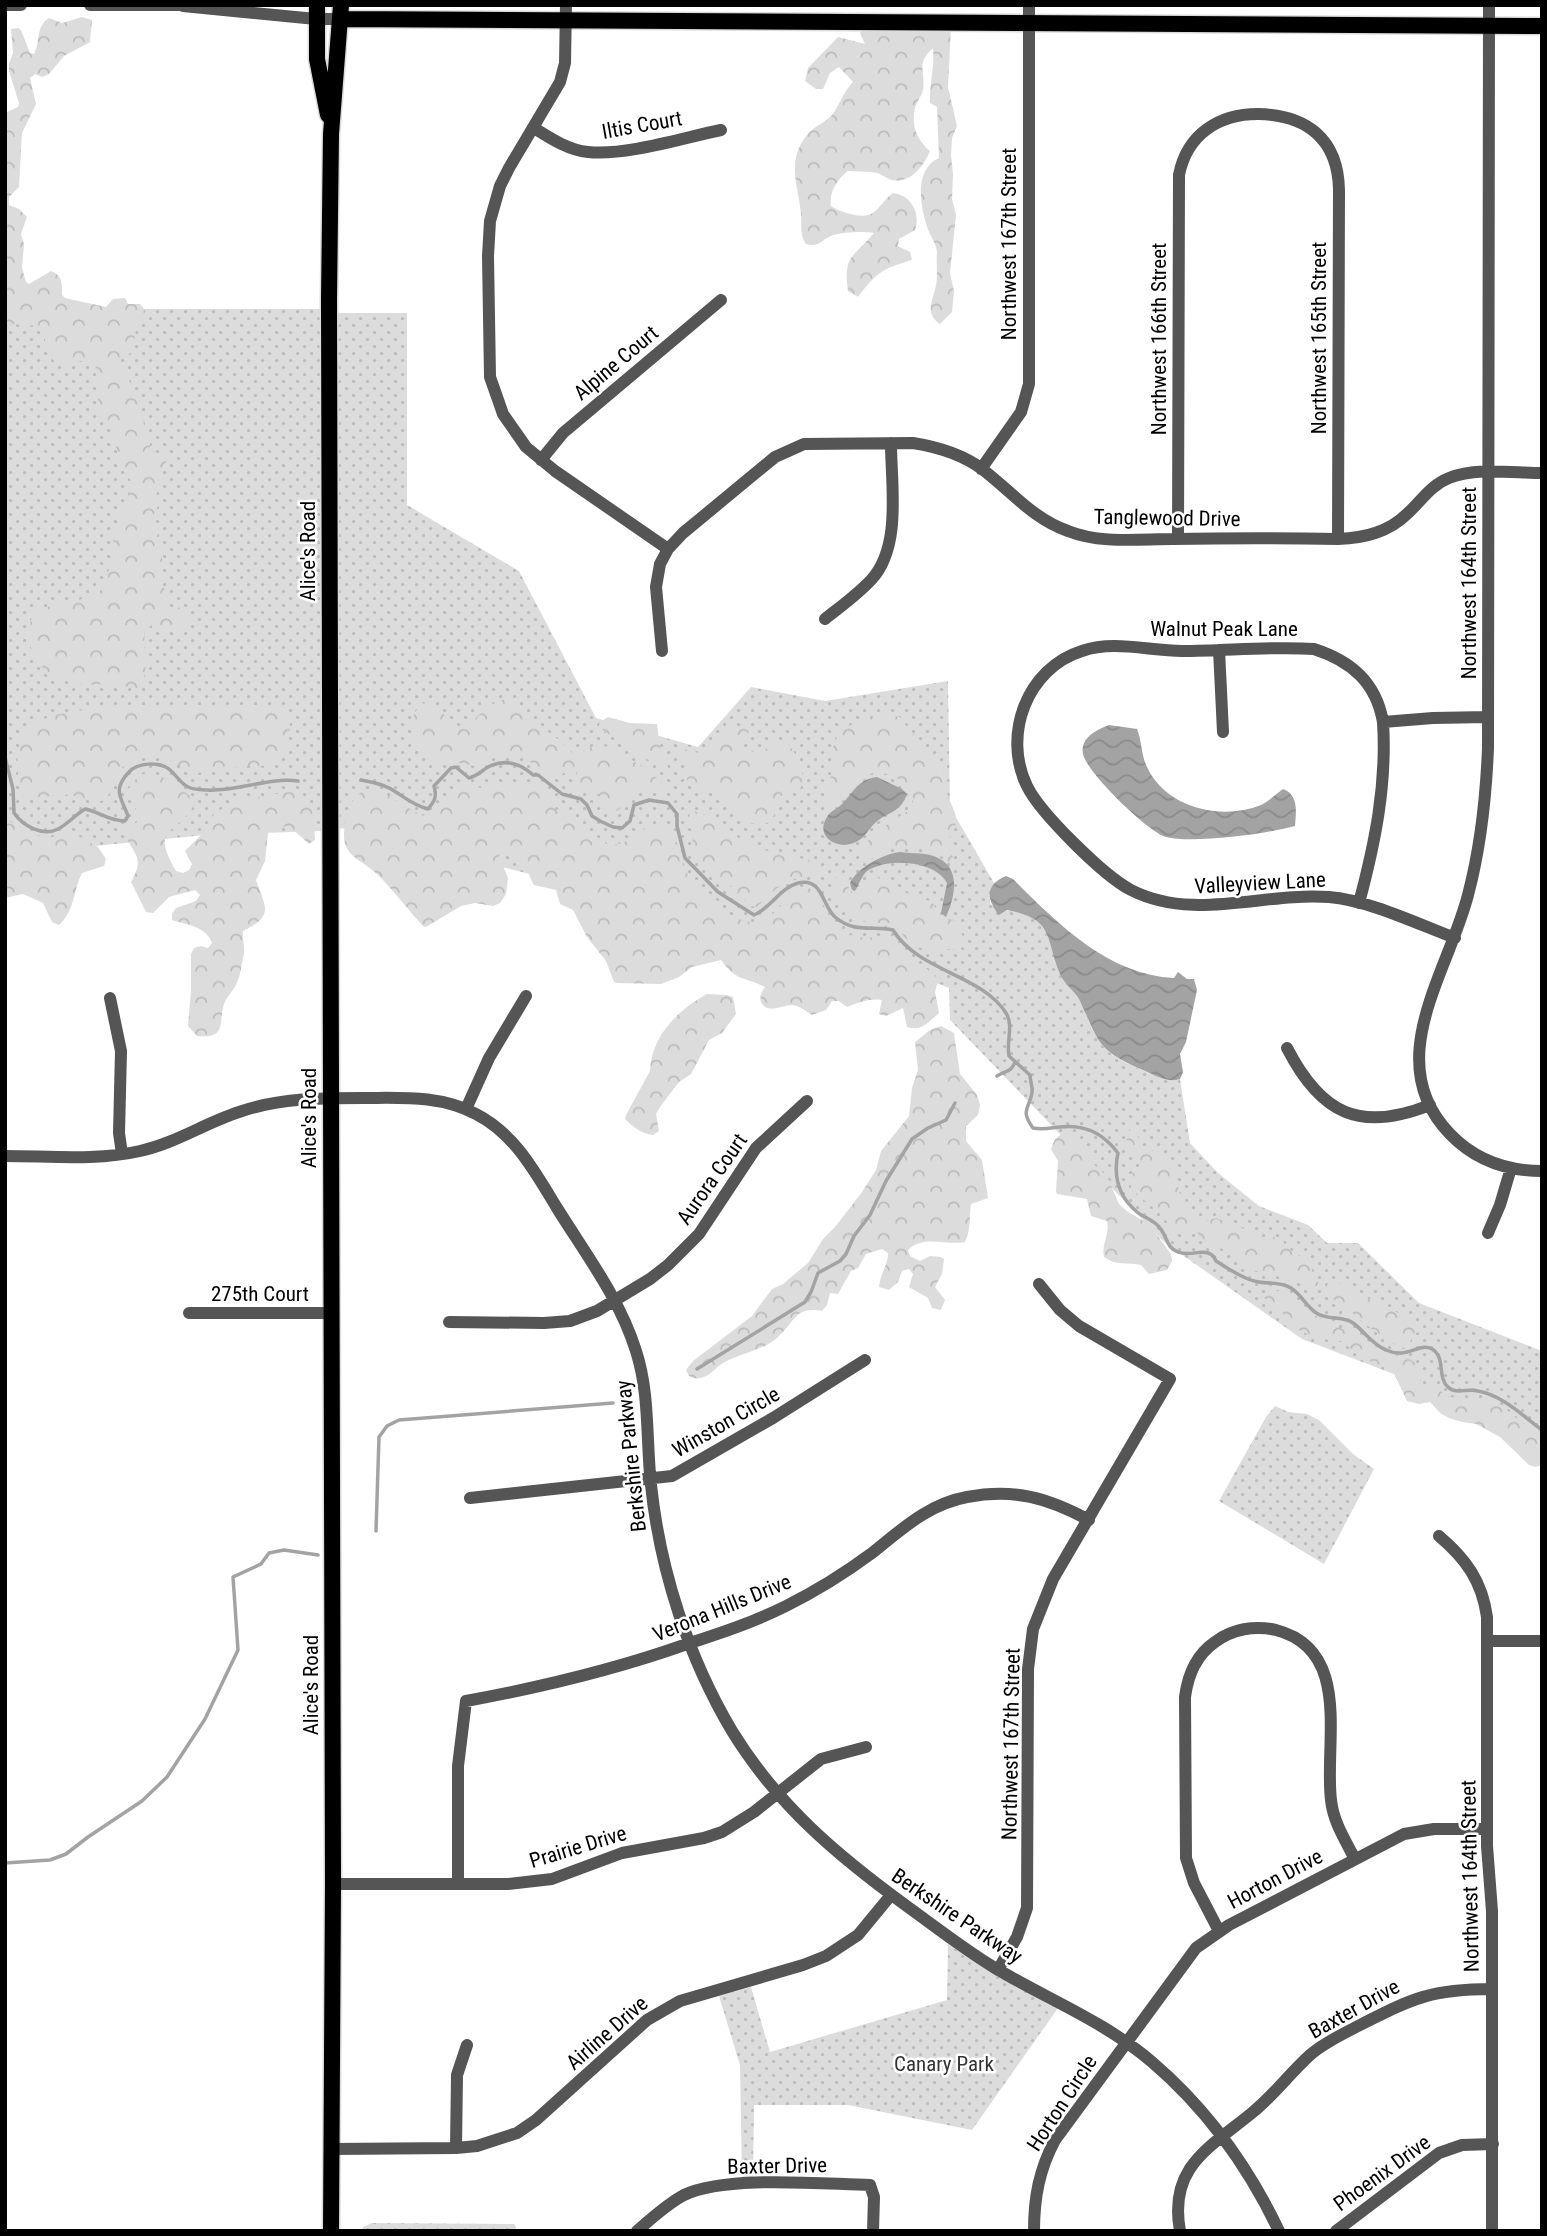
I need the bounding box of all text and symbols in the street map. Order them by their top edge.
street label: Iltis Court [600,106,684,144]
street label: Northwest 167th Street [997,148,1021,340]
street label: Northwest 165th Street [1307,242,1331,434]
street label: Northwest 166th Street [1147,243,1171,435]
street label: Alpine Court [569,321,663,405]
street label: Northwest 164th Street [1457,487,1481,679]
street label: Alice's Road [296,501,320,601]
street label: Tanglewood Drive [1093,505,1241,531]
street label: Walnut Peak Lane [1150,617,1298,641]
street label: Valleyview Lane [1194,868,1327,898]
street label: Alice's Road [297,1068,321,1168]
street label: Aurora Court [672,1129,752,1229]
street label: 275th Court [211,1282,309,1306]
street label: Berkshire Parkway [611,1379,651,1533]
street label: Winston Circle [668,1382,784,1462]
street label: Verona Hills Drive [649,1569,795,1647]
street label: Alice's Road [299,1635,323,1735]
street label: Northwest 167th Street [997,1648,1025,1840]
street label: Northwest 164th Street [1456,1780,1484,1972]
street label: Prairie Drive [527,1821,630,1873]
street label: Horton Drive [1223,1844,1327,1914]
street label: Berkshire Parkway [887,1863,1027,1969]
street label: Baxter Drive [1304,1974,1404,2044]
street label: Airline Drive [562,1991,653,2075]
street label: Horton Circle [1022,2050,1102,2155]
park label: Canary Park [894,2052,994,2076]
street label: Phoenix Drive [1329,2130,1435,2216]
street label: Baxter Drive [727,2153,827,2179]

